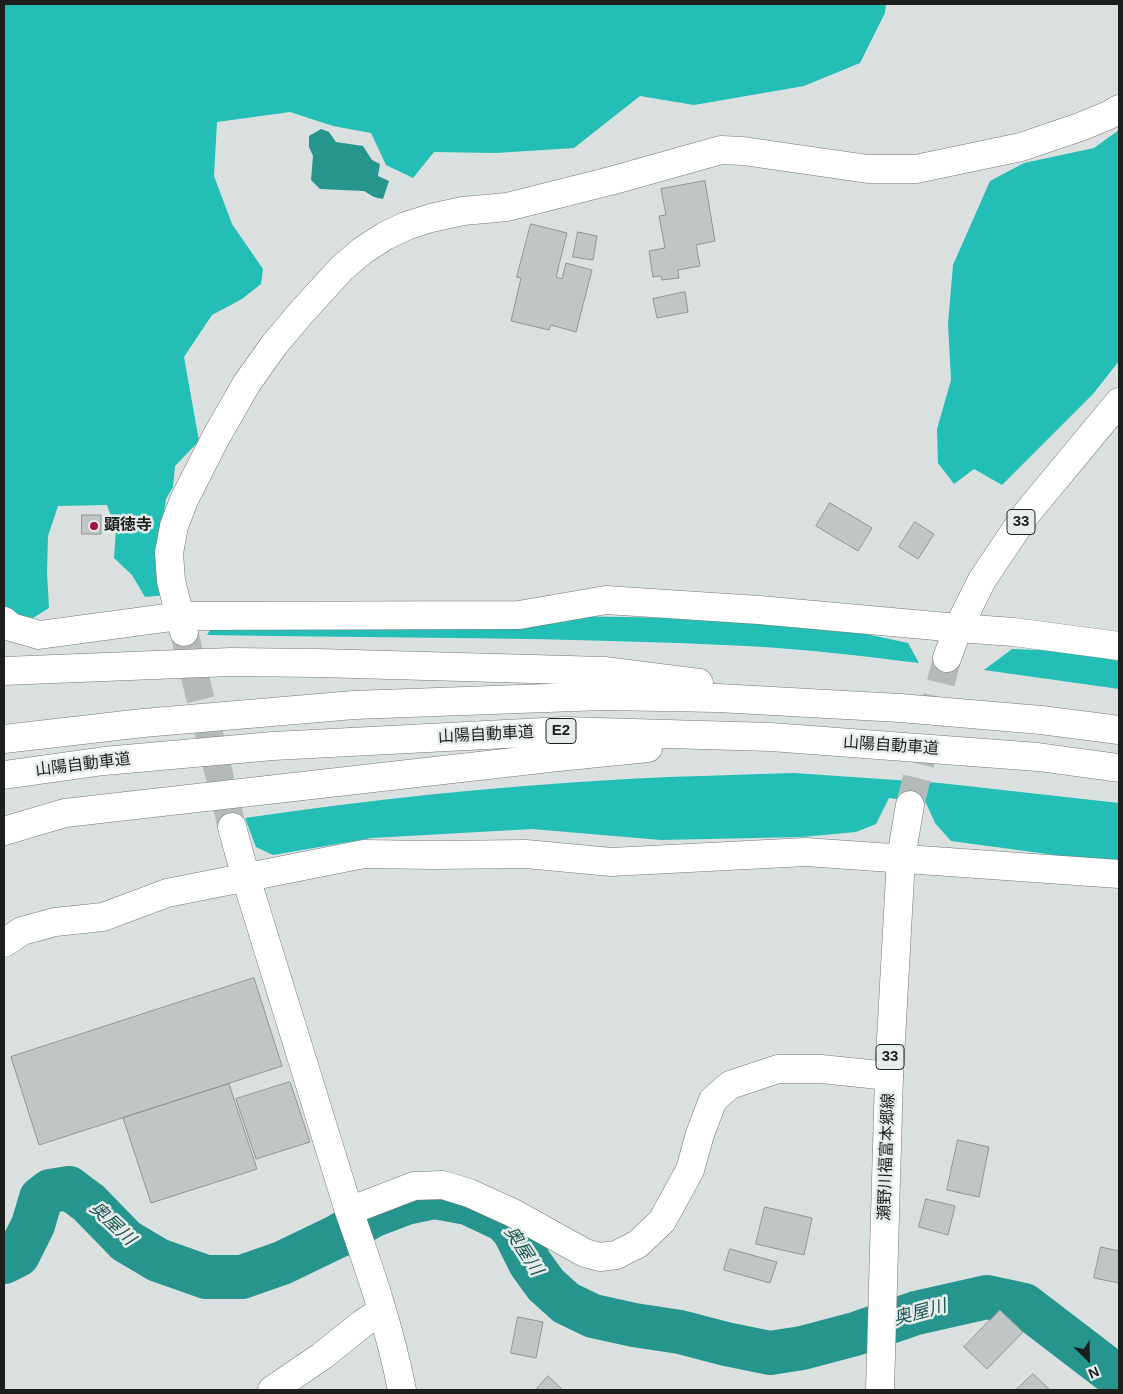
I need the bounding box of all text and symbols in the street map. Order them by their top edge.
road number: 33 [1007,510,1035,534]
place label: 顕徳寺 [104,516,152,536]
marker: 顕徳寺 [88,520,100,532]
road number: E2 [546,718,576,744]
street label: 山陽自動車道 [438,723,534,747]
street label: 山陽自動車道 [842,733,940,759]
street label: 山陽自動車道 [34,750,132,780]
road number: 33 [876,1044,904,1070]
street label: 瀬野川福富本郷線 [875,1093,899,1221]
water label: 奥屋川 [85,1198,139,1250]
water label: 奥屋川 [499,1222,547,1280]
water label: 奥屋川 [891,1296,949,1330]
north arrow [1063,1334,1113,1384]
text: N [1086,1363,1102,1382]

